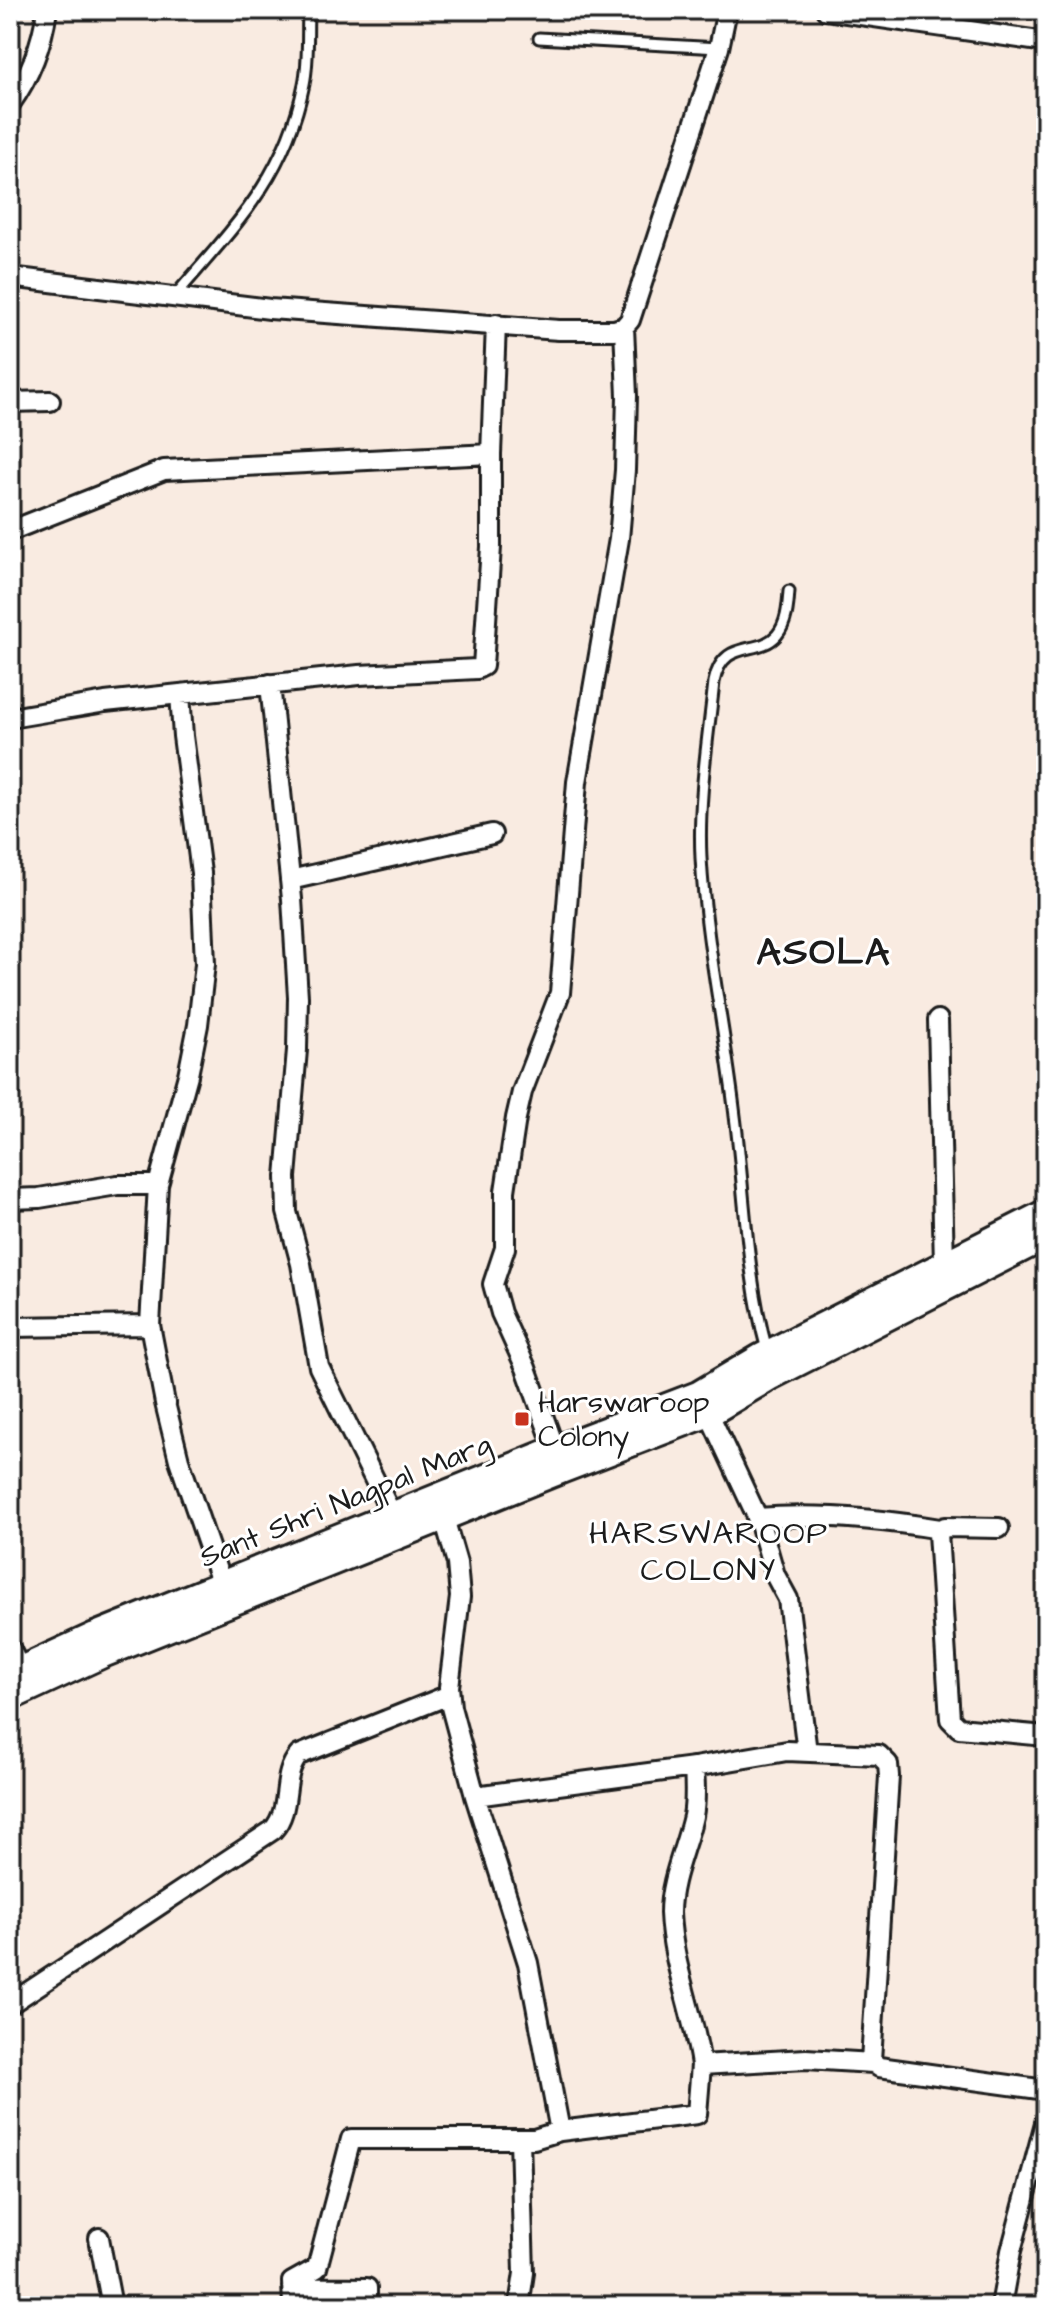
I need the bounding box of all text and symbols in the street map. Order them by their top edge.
district label: ASOLA [757,927,891,979]
place label: Harswaroop Colony [538,1382,710,1459]
marker: Harswaroop Colony [513,1410,531,1428]
street label: Sant Shri Nagpal Marg [193,1423,498,1580]
district label: HARSWAROOP COLONY [589,1511,829,1593]

